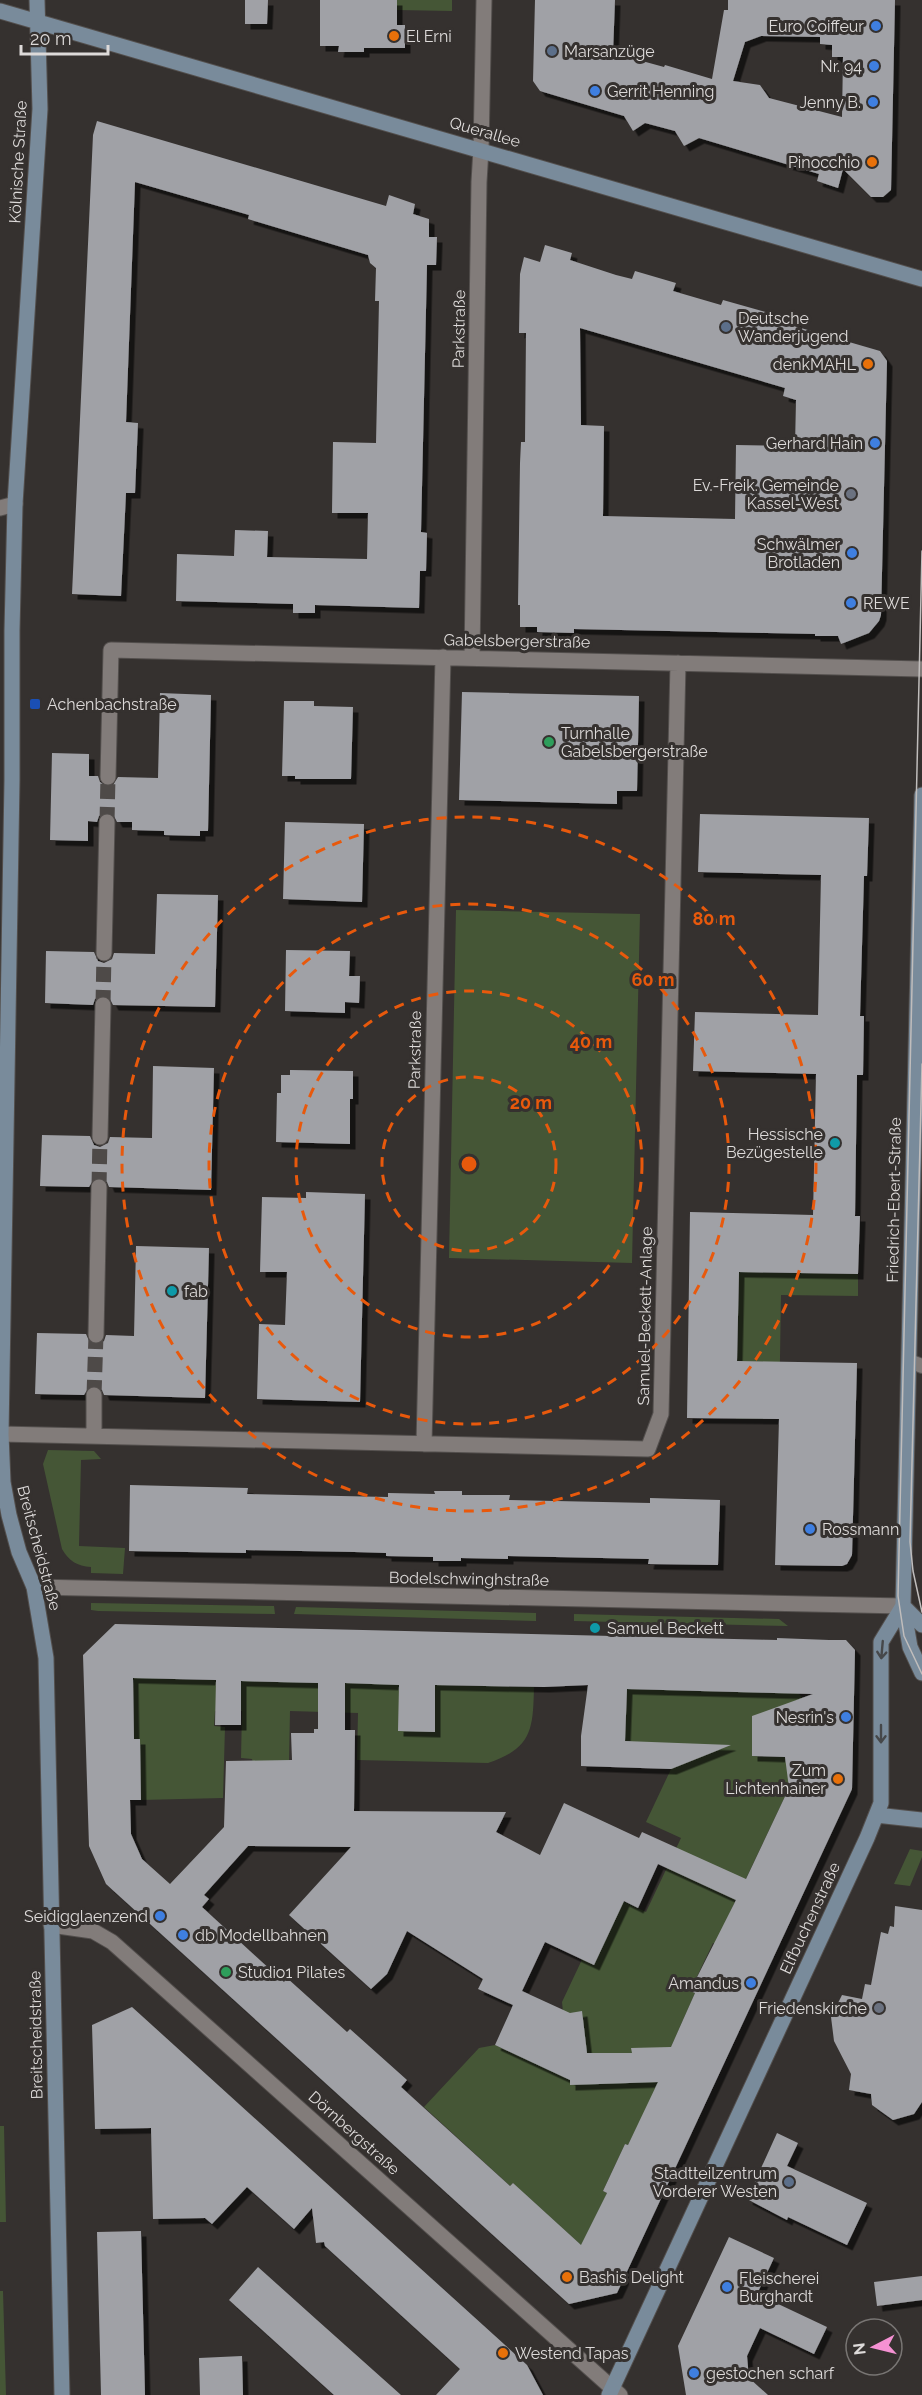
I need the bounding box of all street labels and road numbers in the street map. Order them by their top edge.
street label: Kölnische Straße [5,100,31,224]
street label: Querallee [447,113,523,151]
street label: Parkstraße [449,290,469,368]
street label: Gabelsbergerstraße [444,630,590,652]
street label: Parkstraße [405,1011,425,1089]
street label: Friedrich-Ebert-Straße [883,1117,905,1283]
street label: Samuel-Beckett-Anlage [634,1226,656,1406]
street label: Breitscheidstraße [13,1483,65,1613]
street label: Bodelschwinghstraße [389,1568,549,1590]
street label: Elfbuchenstraße [776,1859,844,1977]
street label: Breitscheidstraße [25,1971,47,2099]
street label: Dörnbergstraße [305,2087,403,2179]

